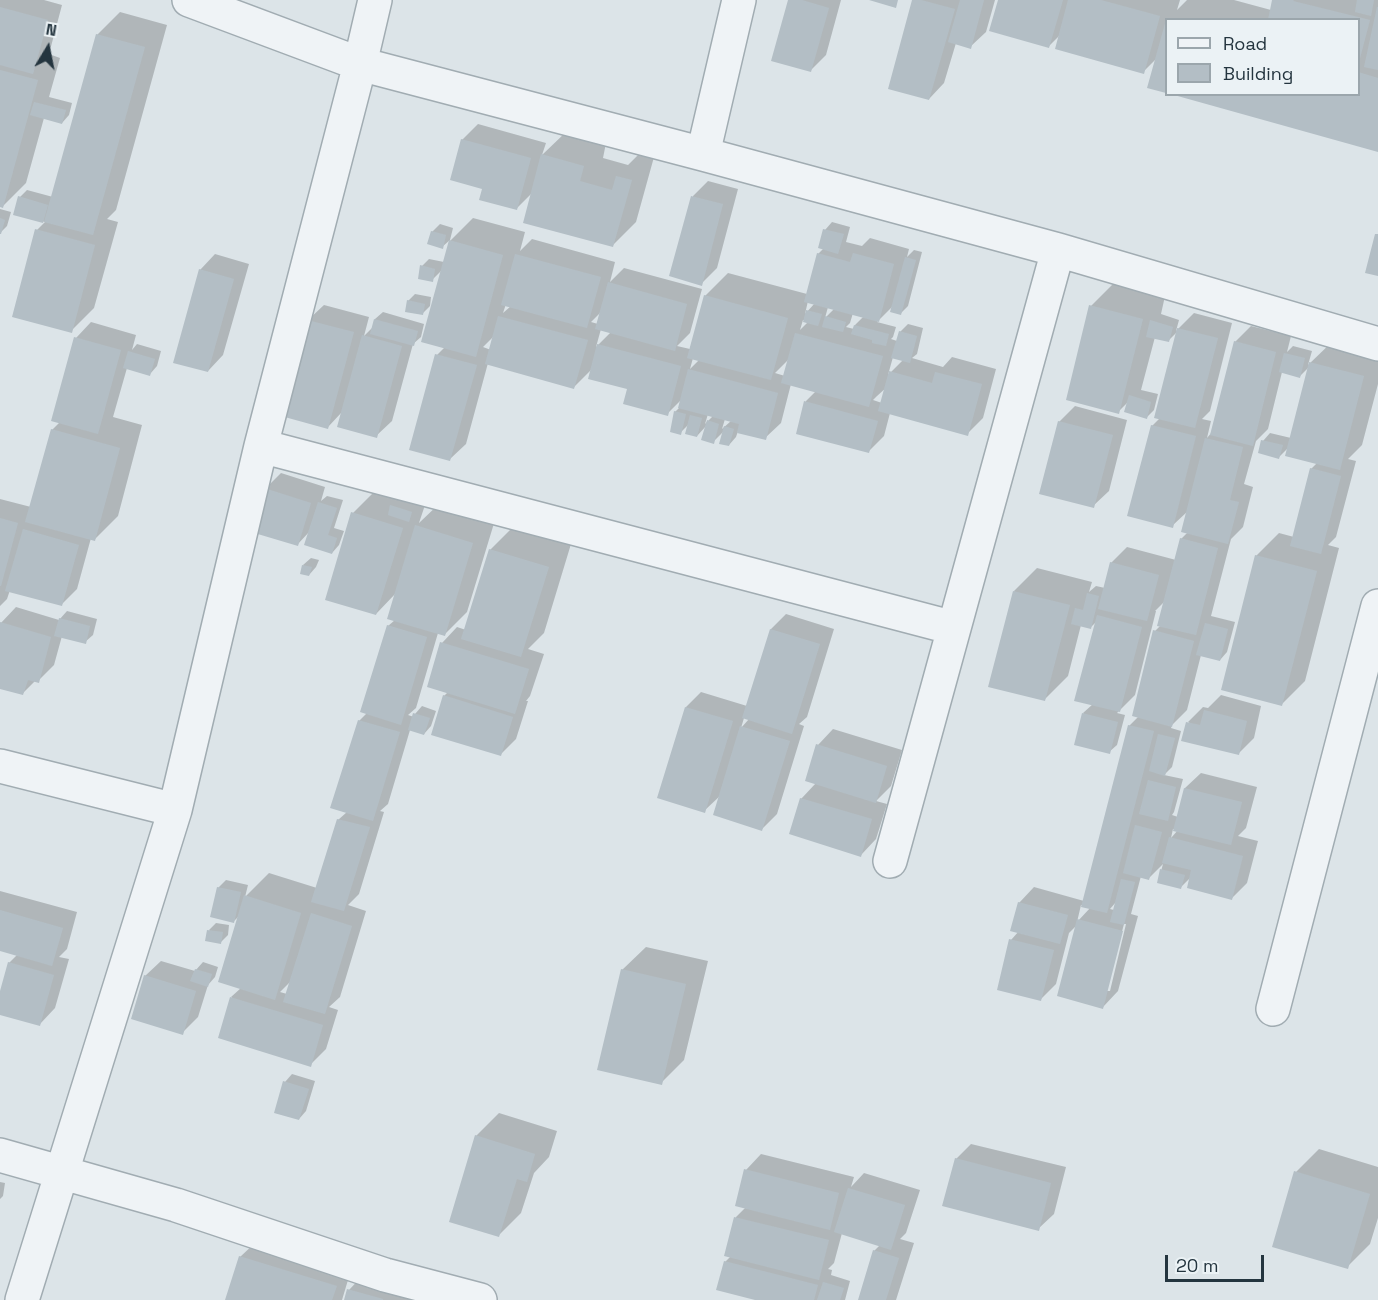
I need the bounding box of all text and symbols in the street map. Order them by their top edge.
north arrow [18,18,78,78]
legend [1165,18,1360,96]
text: N [44,19,58,41]
text: Road [1223,32,1267,55]
text: Building [1223,62,1293,85]
scale bar [1168,1243,1267,1281]
text: 20 m [1176,1254,1219,1277]

